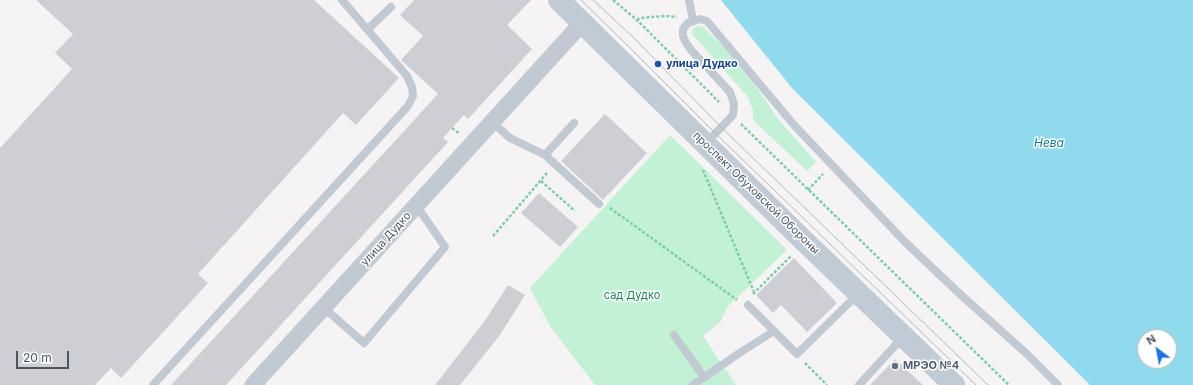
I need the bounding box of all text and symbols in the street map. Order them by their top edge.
place label: улица Дудко [666,57,738,71]
marker: улица Дудко [653,59,663,69]
street label: проспект Обуховской Обороны [690,129,822,257]
water label: Нева [1034,136,1064,150]
street label: улица Дудко [358,209,414,269]
park label: сад Дудко [604,289,660,303]
north arrow [1137,329,1177,369]
text: N [1144,332,1158,348]
scale bar [18,343,71,369]
text: 20 m [23,350,52,365]
place label: МРЭО №4 [903,359,959,373]
marker: МРЭО №4 [890,361,900,371]

